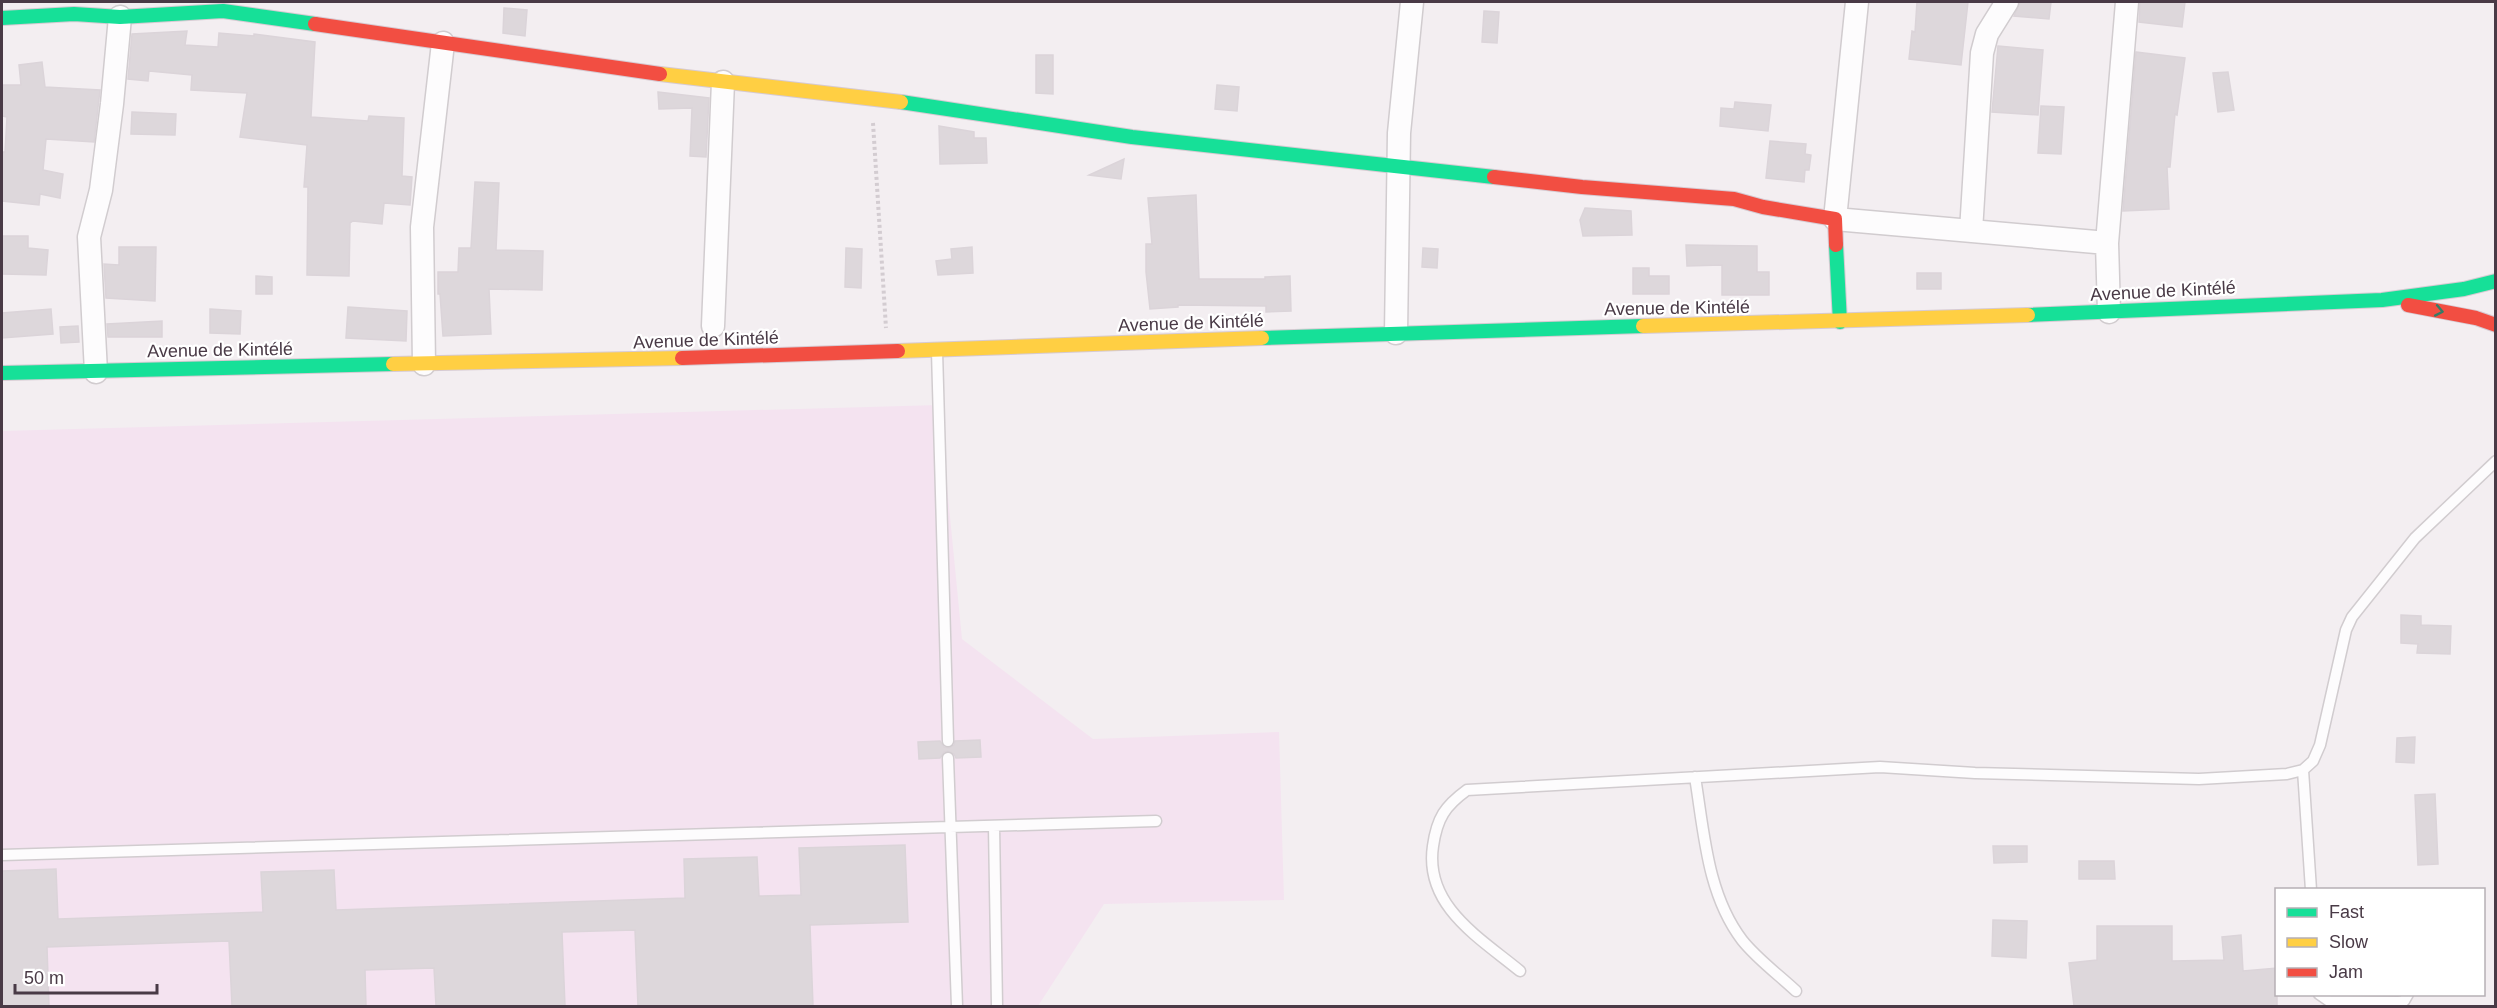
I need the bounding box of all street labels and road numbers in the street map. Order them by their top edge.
street label: Avenue de Kintélé [2090,277,2236,305]
street label: Avenue de Kintélé [1604,297,1750,319]
street label: Avenue de Kintélé [1118,310,1264,336]
street label: Avenue de Kintélé [633,327,779,353]
street label: Avenue de Kintélé [147,339,293,361]

